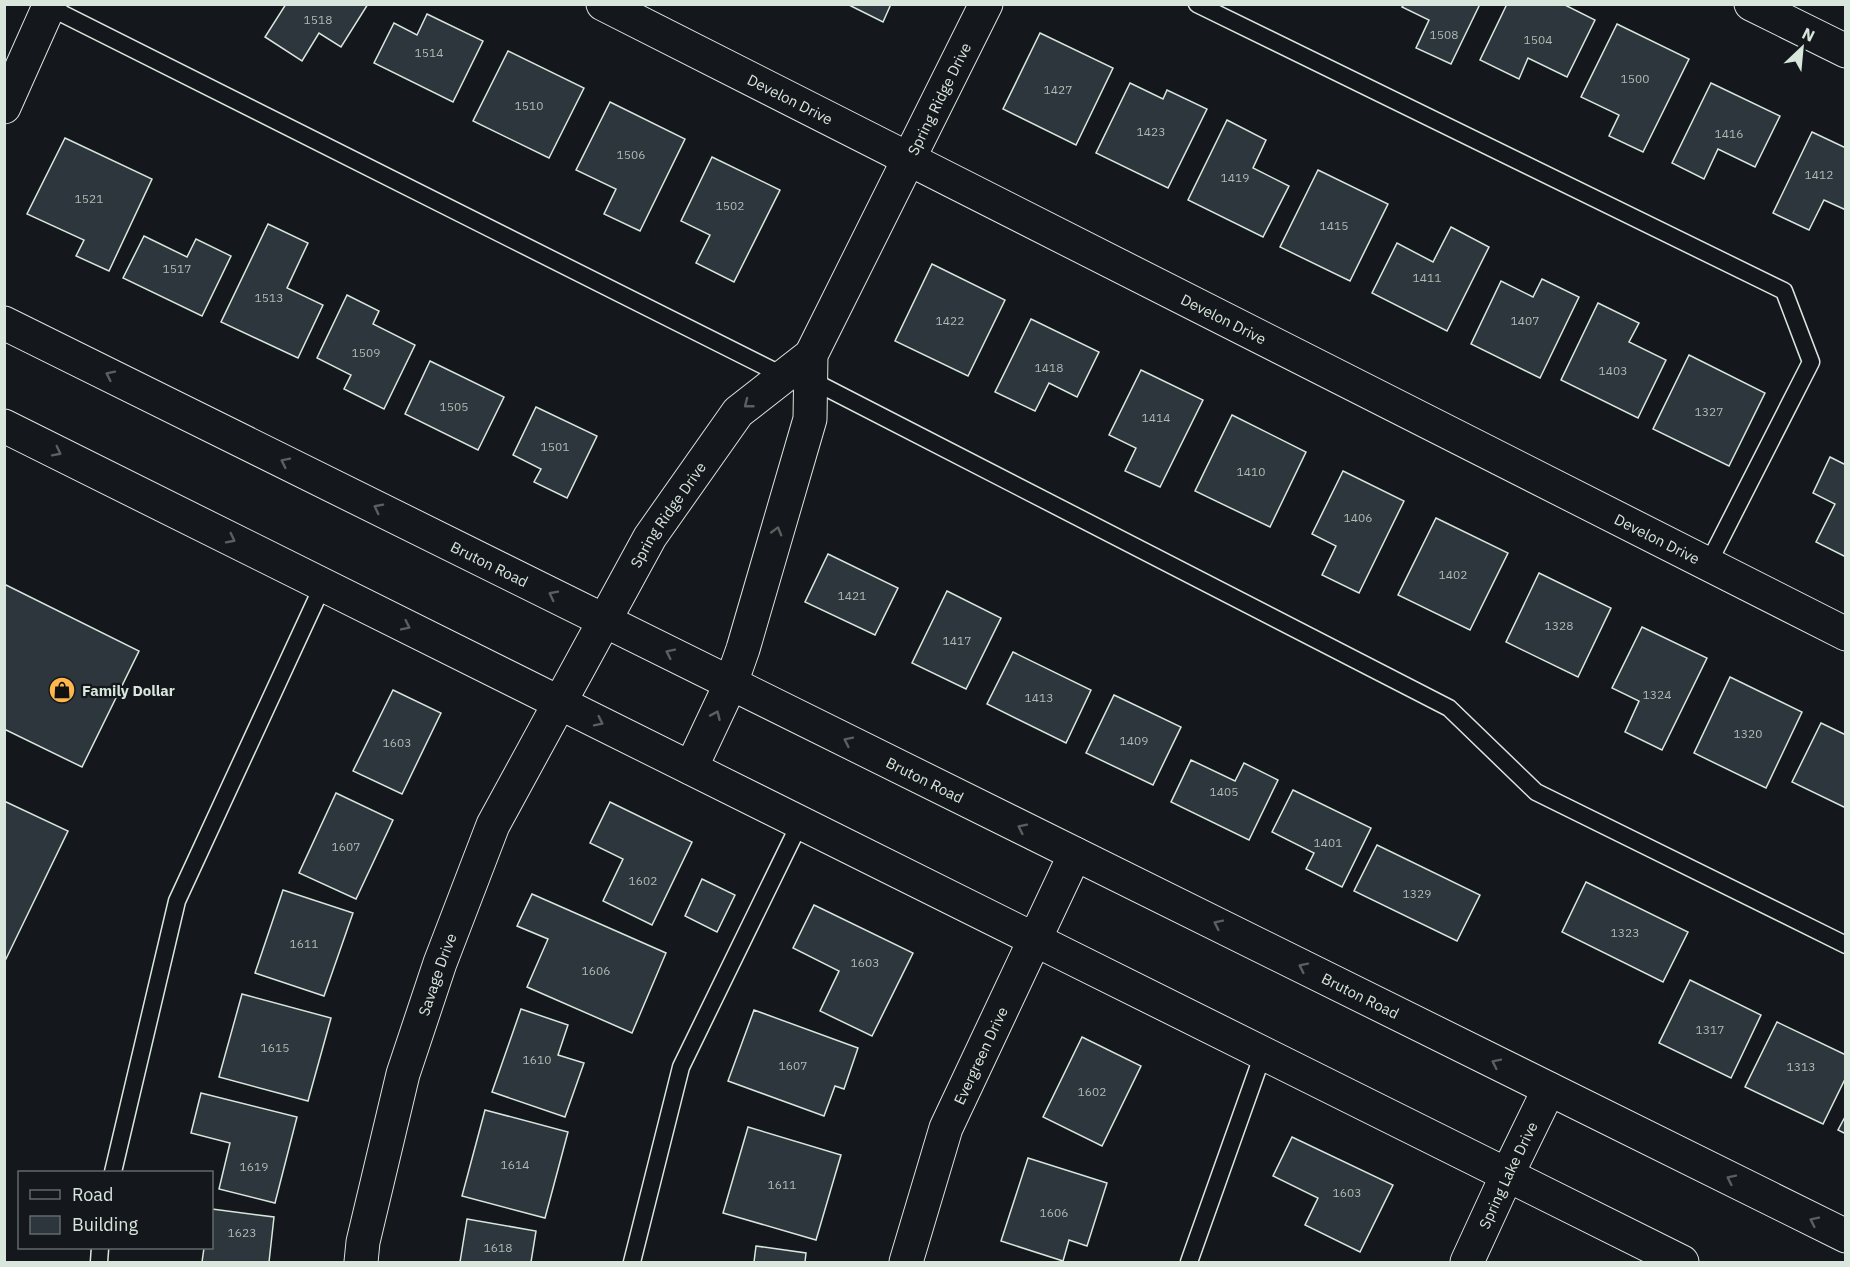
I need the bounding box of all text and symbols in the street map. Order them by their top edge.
house number: 1518 [304,12,332,27]
north arrow [1772,18,1832,78]
text: N [1799,23,1818,46]
house number: 1508 [1430,27,1458,42]
house number: 1504 [1524,32,1552,47]
street label: Spring Ridge Drive [903,39,975,158]
house number: 1514 [415,45,443,60]
street label: Develon Drive [744,69,836,128]
house number: 1500 [1621,71,1649,86]
house number: 1427 [1044,82,1072,97]
house number: 1510 [515,98,543,113]
house number: 1423 [1137,124,1165,139]
house number: 1416 [1715,126,1743,141]
house number: 1506 [617,147,645,162]
house number: 1412 [1805,167,1833,182]
house number: 1419 [1221,170,1249,185]
house number: 1521 [75,191,103,206]
house number: 1502 [716,198,744,213]
house number: 1415 [1320,218,1348,233]
house number: 1517 [163,261,191,276]
house number: 1411 [1413,270,1441,285]
street label: Develon Drive [1178,289,1270,348]
house number: 1513 [255,290,283,305]
house number: 1422 [936,313,964,328]
house number: 1407 [1511,313,1539,328]
house number: 1509 [352,345,380,360]
house number: 1418 [1035,360,1063,375]
house number: 1403 [1599,363,1627,378]
one-way arrow [105,371,116,383]
one-way arrow [744,396,755,407]
house number: 1505 [440,399,468,414]
house number: 1327 [1695,404,1723,419]
house number: 1414 [1142,410,1170,425]
house number: 1501 [541,439,569,454]
one-way arrow [50,444,61,456]
one-way arrow [280,457,291,469]
street label: Spring Ridge Drive [626,458,710,571]
house number: 1410 [1237,464,1265,479]
one-way arrow [374,504,385,516]
street label: Develon Drive [1611,509,1703,568]
house number: 1406 [1344,510,1372,525]
one-way arrow [770,526,783,536]
one-way arrow [225,531,236,543]
street label: Bruton Road [448,537,531,591]
house number: 1402 [1439,567,1467,582]
house number: 1421 [838,588,866,603]
one-way arrow [548,591,559,603]
one-way arrow [399,618,410,630]
house number: 1328 [1545,618,1573,633]
house number: 1417 [943,633,971,648]
one-way arrow [665,649,676,660]
shop icon: Family Dollar [47,675,77,705]
place label: Family Dollar [82,681,175,700]
house number: 1324 [1643,687,1671,702]
house number: 1413 [1025,690,1053,705]
one-way arrow [709,711,721,722]
one-way arrow [593,715,604,727]
house number: 1320 [1734,726,1762,741]
house number: 1409 [1120,733,1148,748]
house number: 1603 [383,735,411,750]
one-way arrow [843,737,854,748]
street label: Bruton Road [883,752,967,807]
house number: 1405 [1210,784,1238,799]
one-way arrow [1018,823,1029,835]
house number: 1401 [1314,835,1342,850]
house number: 1607 [332,839,360,854]
house number: 1602 [629,873,657,888]
house number: 1329 [1403,886,1431,901]
one-way arrow [1213,920,1224,932]
house number: 1323 [1611,925,1639,940]
street label: Savage Drive [414,930,460,1018]
house number: 1611 [290,936,318,951]
house number: 1603 [851,955,879,970]
one-way arrow [1298,962,1309,974]
house number: 1606 [582,963,610,978]
street label: Bruton Road [1319,968,1402,1023]
street label: Evergreen Drive [949,1003,1011,1108]
house number: 1317 [1696,1022,1724,1037]
house number: 1615 [261,1040,289,1055]
house number: 1610 [523,1052,551,1067]
house number: 1607 [779,1058,807,1073]
one-way arrow [1492,1059,1503,1070]
house number: 1313 [1787,1059,1815,1074]
house number: 1602 [1078,1084,1106,1099]
street label: Spring Lake Drive [1474,1118,1541,1232]
house number: 1614 [501,1157,529,1172]
house number: 1619 [240,1159,268,1174]
legend [18,1171,213,1249]
one-way arrow [1726,1175,1737,1187]
house number: 1611 [768,1177,796,1192]
text: Road [72,1183,113,1206]
house number: 1603 [1333,1185,1361,1200]
house number: 1606 [1040,1205,1068,1220]
text: Building [72,1213,139,1236]
one-way arrow [1810,1217,1821,1228]
house number: 1623 [228,1225,256,1240]
house number: 1618 [484,1240,512,1255]

